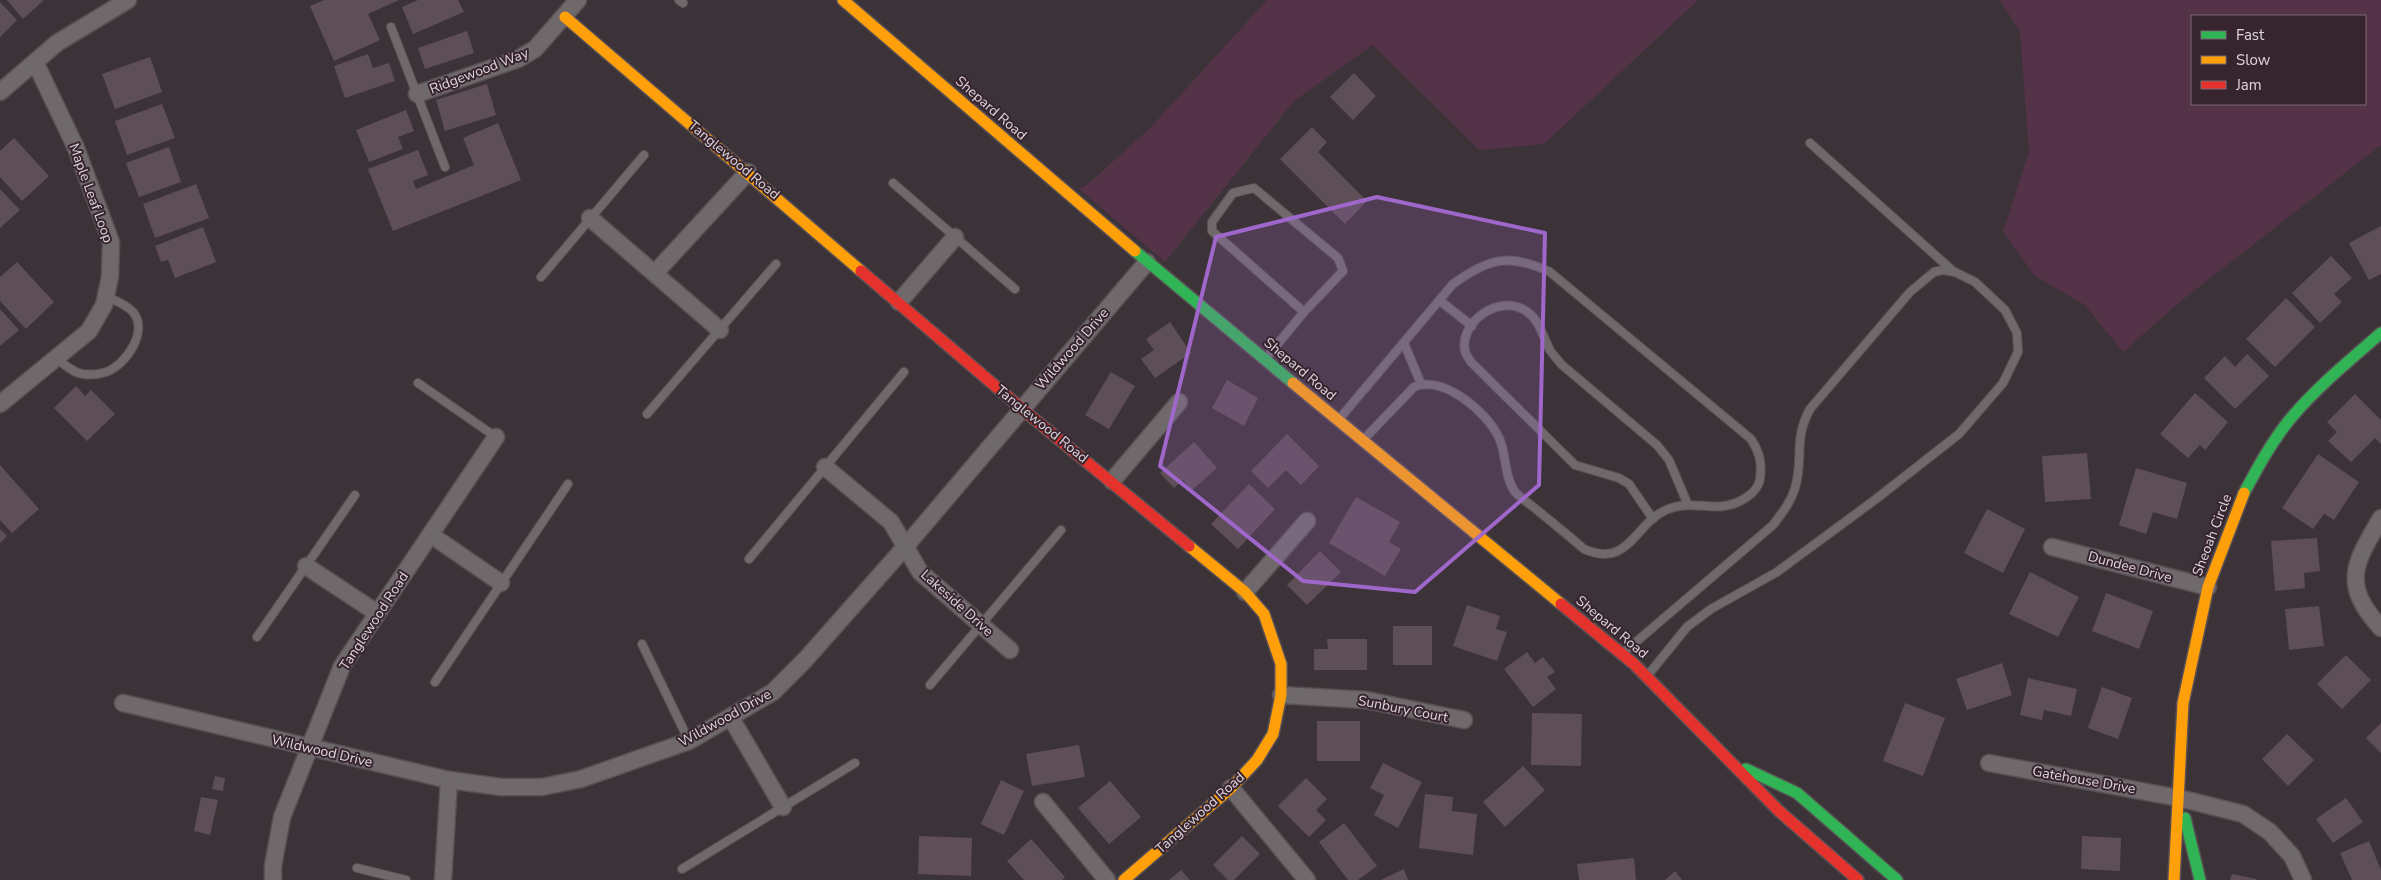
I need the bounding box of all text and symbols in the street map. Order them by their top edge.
legend [2191,15,2366,105]
text: Fast [2236,25,2265,45]
street label: Ridgewood Way [427,43,532,99]
text: Slow [2236,50,2271,70]
street label: Shepard Road [951,72,1031,144]
text: Jam [2235,75,2262,95]
street label: Tanglewood Road [684,116,784,204]
street label: Maple Leaf Loop [64,141,118,245]
street label: Wildwood Drive [1031,304,1113,394]
street label: Shepard Road [1260,333,1340,405]
street label: Tanglewood Road [992,381,1092,467]
street label: Sheoah Circle [2188,491,2236,579]
street label: Dundee Drive [2086,547,2174,587]
street label: Lakeside Drive [917,565,997,641]
street label: Tanglewood Road [335,568,413,674]
street label: Shepard Road [1572,591,1652,663]
street label: Wildwood Drive [675,685,775,751]
street label: Sunbury Court [1356,691,1450,727]
street label: Wildwood Drive [270,730,374,772]
street label: Gatehouse Drive [2031,762,2137,798]
street label: Tanglewood Road [1151,768,1249,858]

